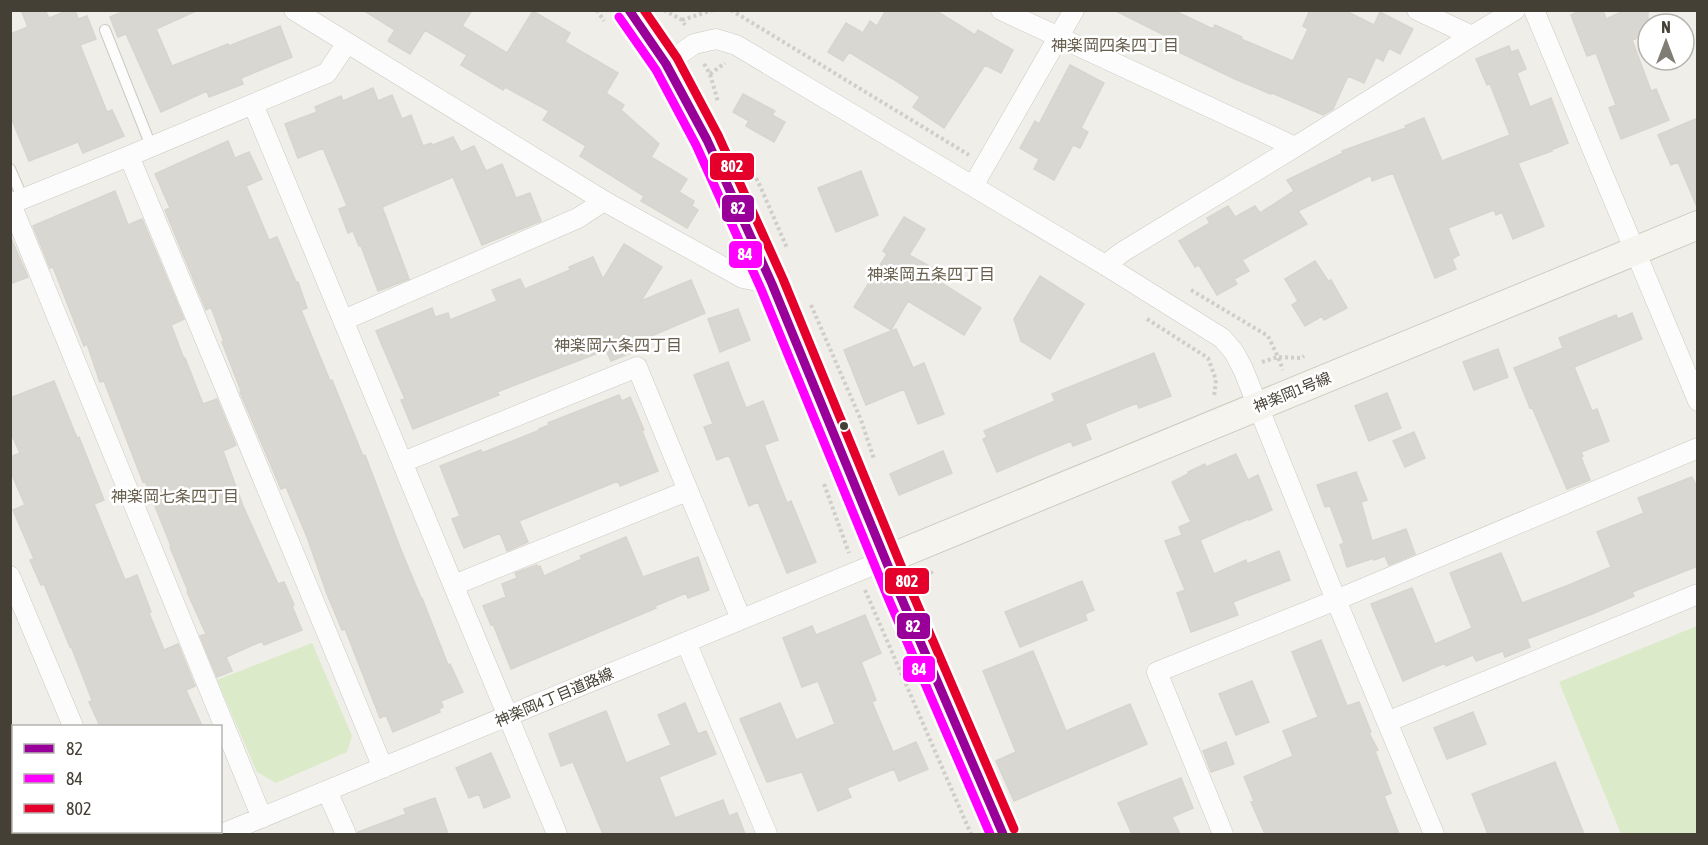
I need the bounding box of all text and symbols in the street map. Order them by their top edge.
north arrow [1636,12,1696,72]
text: N [1661,18,1671,36]
district label: 神楽岡四条四丁目 [1051,36,1179,54]
line badge: 802 [709,152,755,181]
text: 802 [721,157,743,175]
line badge: 82 [721,194,755,223]
text: 82 [730,199,746,217]
line badge: 84 [728,240,763,269]
text: 84 [737,245,753,263]
district label: 神楽岡五条四丁目 [867,265,995,283]
district label: 神楽岡六条四丁目 [554,336,682,354]
street label: 神楽岡1号線 [1251,369,1333,415]
unlabelled marker [838,420,850,432]
district label: 神楽岡七条四丁目 [111,487,239,505]
line badge: 802 [884,567,930,595]
text: 802 [896,572,918,590]
line badge: 82 [896,612,931,640]
text: 82 [905,617,921,635]
line badge: 84 [902,655,936,683]
text: 84 [911,660,927,678]
street label: 神楽岡4丁目道路線 [492,664,616,730]
legend [12,725,222,833]
text: 82 [66,738,83,759]
text: 84 [66,768,83,789]
text: 802 [66,798,91,819]

